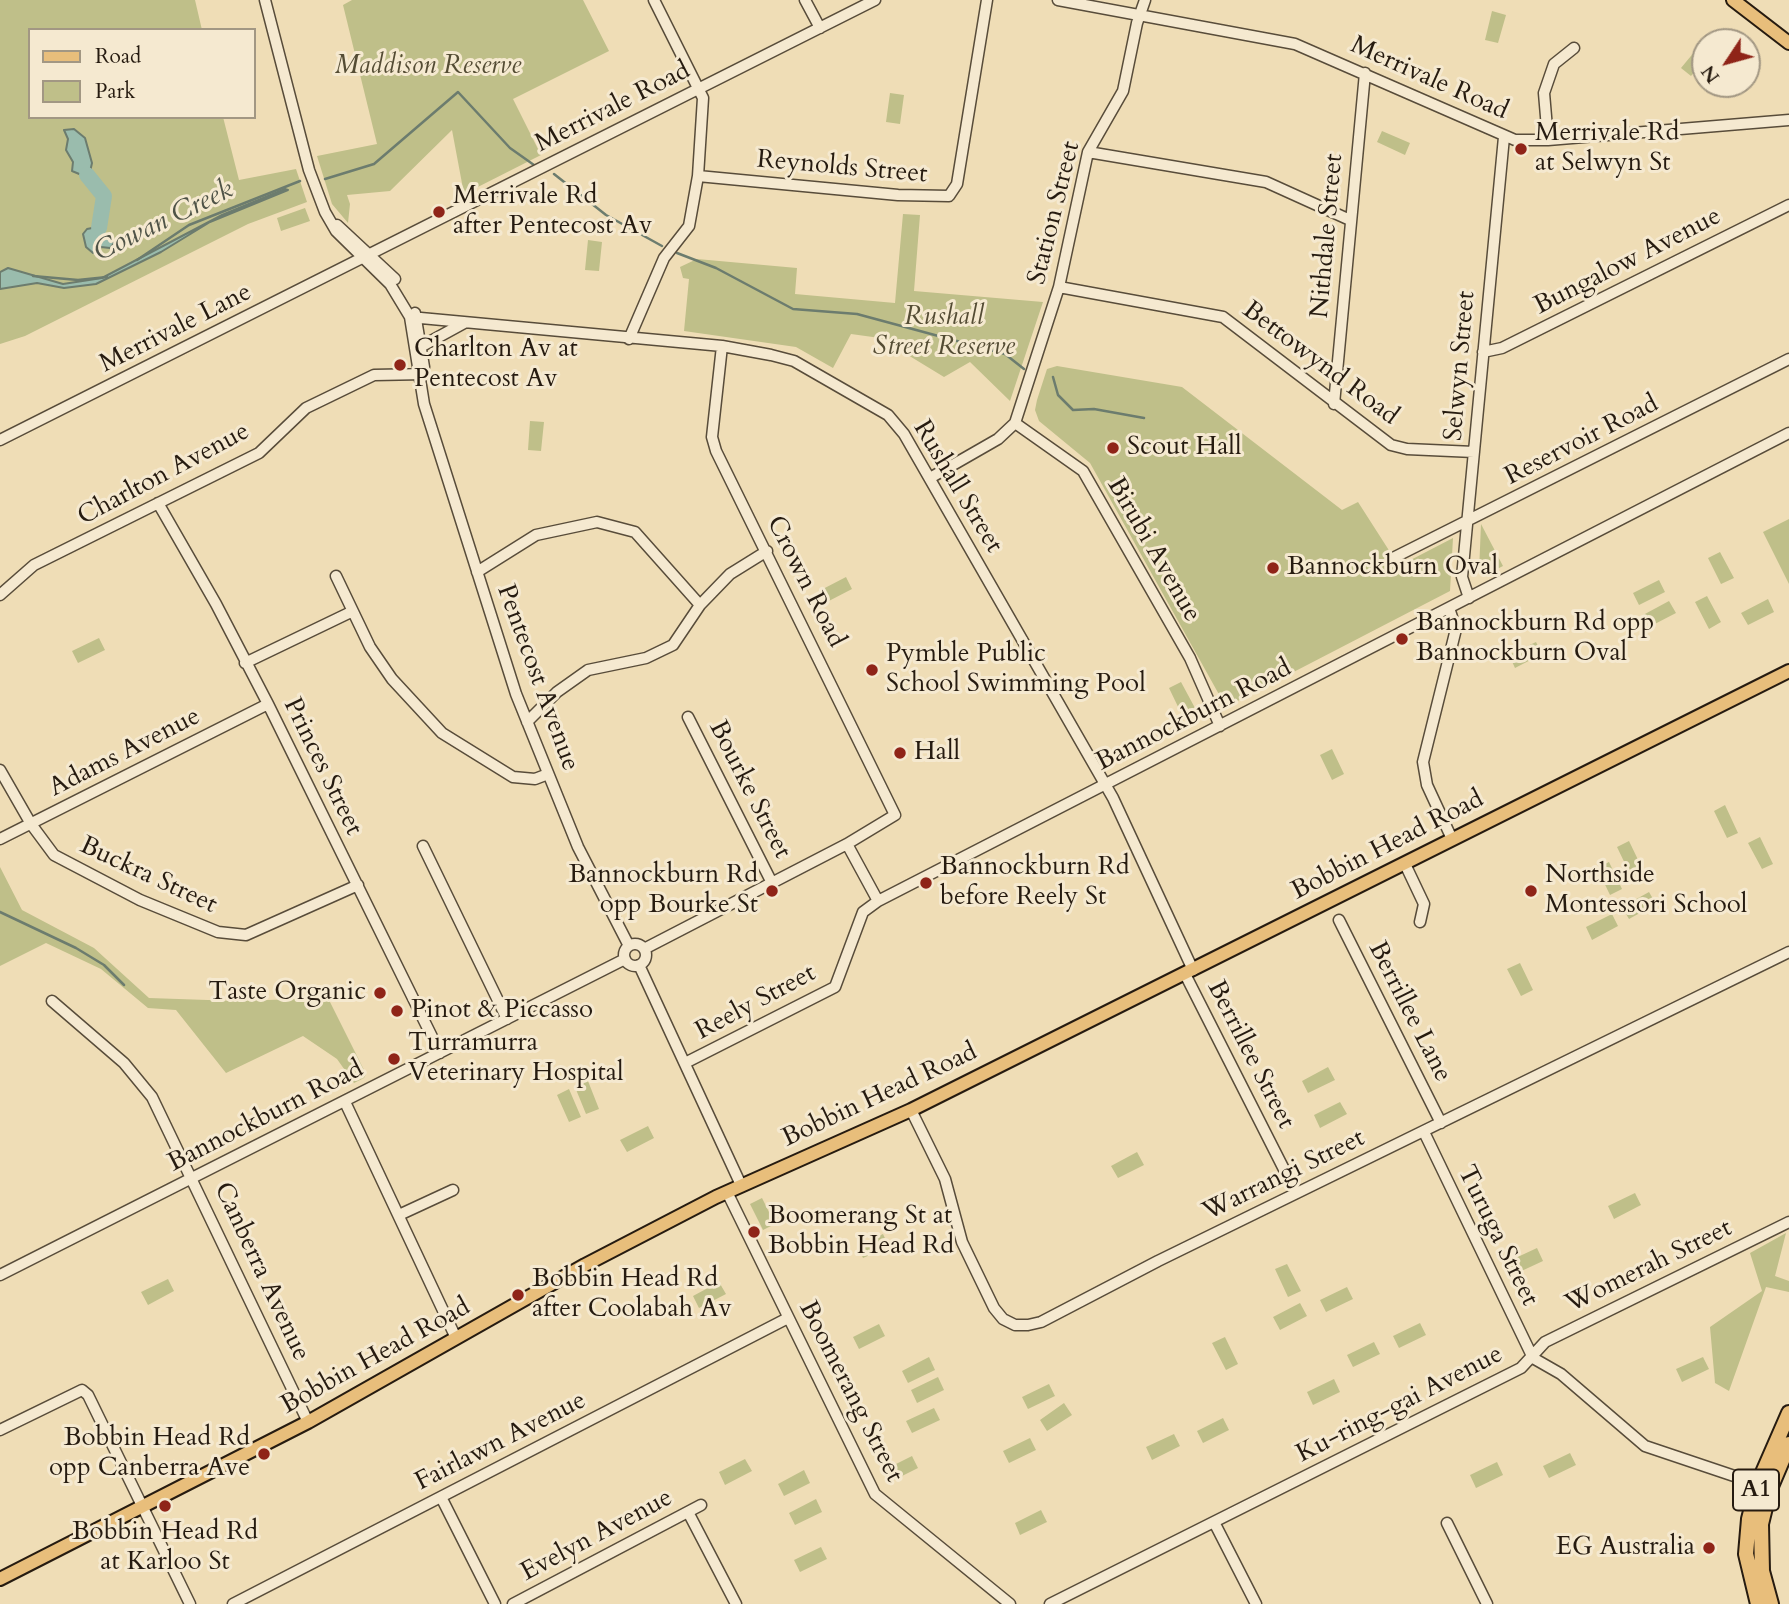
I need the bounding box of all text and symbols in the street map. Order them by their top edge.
legend [28,28,256,119]
north arrow [1691,28,1761,98]
street label: Merrivale Road [1345,30,1513,128]
text: Road [95,42,141,71]
park label: Maddison Reserve [335,51,521,83]
street label: Merrivale Road [530,56,696,160]
text: N [1695,60,1726,88]
text: Park [95,77,135,106]
place label: Merrivale Rd at Selwyn St [1535,118,1679,180]
street label: Station Street [1022,138,1088,288]
marker: Merrivale Rd at Selwyn St [1513,141,1529,157]
street label: Reynolds Street [755,145,929,191]
street label: Nithdale Street [1305,152,1351,320]
water label: Cowan Creek [89,174,239,270]
place label: Merrivale Rd after Pentecost Av [453,181,652,242]
street label: Bungalow Avenue [1529,201,1727,323]
marker: Merrivale Rd after Pentecost Av [431,204,447,220]
street label: Merrivale Lane [95,277,257,381]
street label: Selwyn Street [1439,290,1483,442]
street label: Bettowynd Road [1236,295,1404,433]
park label: Rushall Street Reserve [873,302,1015,364]
place label: Charlton Av at Pentecost Av [414,334,578,396]
marker: Charlton Av at Pentecost Av [392,357,408,373]
street label: Reservoir Road [1500,389,1664,493]
street label: Rushall Street [905,415,1009,559]
street label: Charlton Avenue [73,417,255,533]
place label: Scout Hall [1127,432,1242,464]
marker: Scout Hall [1105,440,1121,456]
street label: Birubi Avenue [1099,472,1207,628]
street label: Crown Road [759,511,851,653]
place label: Bannockburn Oval [1287,552,1498,584]
marker: Bannockburn Oval [1265,560,1281,576]
street label: Pentecost Avenue [489,581,585,775]
place label: Bannockburn Rd opp Bannockburn Oval [1416,608,1654,670]
marker: Bannockburn Rd opp Bannockburn Oval [1394,631,1410,647]
place label: Pymble Public School Swimming Pool [886,639,1146,700]
street label: Bannockburn Road [1091,653,1297,779]
marker: Pymble Public School Swimming Pool [864,662,880,678]
street label: Princes Street [275,693,369,841]
street label: Adams Avenue [44,702,206,804]
street label: Bourke Street [701,716,797,864]
place label: Hall [914,737,960,769]
marker: Hall [892,745,908,761]
street label: Bobbin Head Road [1287,784,1489,908]
street label: Buckra Street [74,831,222,921]
place label: Bannockburn Rd before Reely St [940,852,1130,914]
place label: Bannockburn Rd opp Bourke St [568,860,758,922]
place label: Northside Montessori School [1545,860,1747,922]
marker: Bannockburn Rd before Reely St [918,875,934,891]
marker: Bannockburn Rd opp Bourke St [764,883,780,899]
marker: Northside Montessori School [1523,883,1539,899]
street label: Berrillee Lane [1360,937,1458,1087]
street label: Reely Street [691,958,821,1048]
street label: Berrillee Street [1199,976,1301,1134]
place label: Taste Organic [208,977,366,1009]
marker: Taste Organic [372,985,388,1001]
place label: Pinot & Piccasso [411,995,593,1027]
marker: Pinot & Piccasso [389,1003,405,1019]
place label: Turramurra Veterinary Hospital [408,1028,624,1090]
street label: Bobbin Head Road [778,1037,982,1155]
marker: Turramurra Veterinary Hospital [386,1051,402,1067]
street label: Bannockburn Road [163,1054,369,1180]
street label: Warrangi Street [1198,1123,1370,1229]
street label: Turuga Street [1450,1161,1544,1311]
street label: Canberra Avenue [206,1178,316,1366]
place label: Boomerang St at Bobbin Head Rd [768,1201,954,1262]
street label: Womerah Street [1561,1213,1737,1321]
marker: Boomerang St at Bobbin Head Rd [746,1224,762,1240]
place label: Bobbin Head Rd after Coolabah Av [532,1264,732,1326]
marker: Bobbin Head Rd after Coolabah Av [510,1287,526,1303]
street label: Bobbin Head Road [276,1292,476,1422]
street label: Boomerang Street [791,1296,909,1488]
street label: Ku-ring-gai Avenue [1292,1339,1508,1471]
street label: Fairlawn Avenue [410,1386,592,1498]
place label: Bobbin Head Rd opp Canberra Ave [49,1423,250,1484]
marker: Bobbin Head Rd opp Canberra Ave [256,1446,272,1462]
road number: A1 [1733,1470,1779,1510]
street label: Evelyn Avenue [516,1483,678,1589]
marker: Bobbin Head Rd at Karloo St [157,1498,173,1514]
place label: Bobbin Head Rd at Karloo St [72,1517,258,1578]
place label: EG Australia [1556,1532,1695,1564]
marker: EG Australia [1701,1540,1717,1556]

